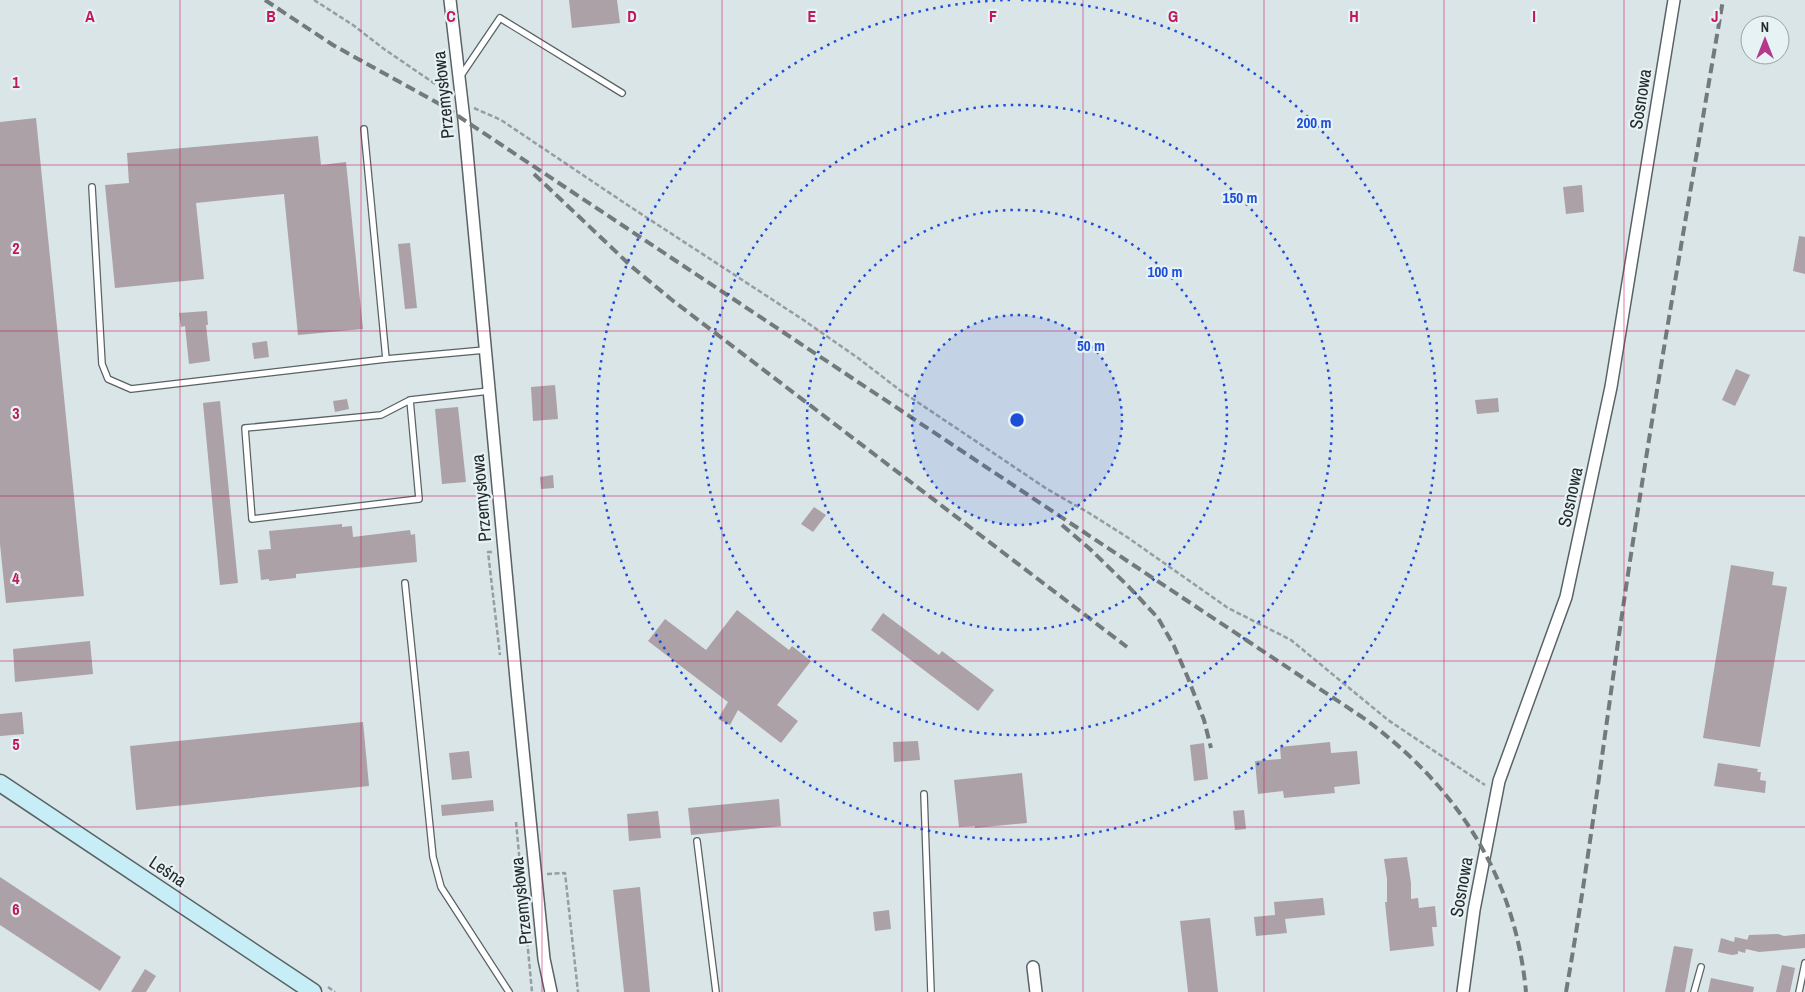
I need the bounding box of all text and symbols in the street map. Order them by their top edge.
text: A [85,5,95,27]
text: B [266,5,276,27]
text: C [446,5,456,27]
text: D [627,5,637,27]
text: E [808,5,817,27]
text: F [989,5,997,27]
text: G [1168,5,1178,27]
text: H [1349,5,1359,27]
text: I [1532,5,1536,27]
text: J [1711,5,1719,27]
north arrow [1740,15,1790,65]
text: N [1761,18,1769,36]
street label: Przemysłowa [426,50,460,140]
street label: Sosnowa [1623,67,1657,131]
text: 1 [12,71,20,93]
text: 200 m [1297,112,1331,133]
text: 150 m [1223,187,1257,208]
text: 2 [12,237,20,259]
text: 100 m [1148,261,1182,282]
text: 50 m [1077,335,1105,356]
text: 3 [12,402,20,424]
centre of rings [1008,411,1026,429]
street label: Przemysłowa [465,453,497,543]
street label: Sosnowa [1551,465,1589,529]
text: 4 [12,567,20,589]
text: 5 [12,733,20,755]
street label: Leśna [144,849,192,893]
street label: Sosnowa [1443,855,1479,919]
street label: Przemysłowa [504,856,538,946]
text: 6 [12,898,20,920]

